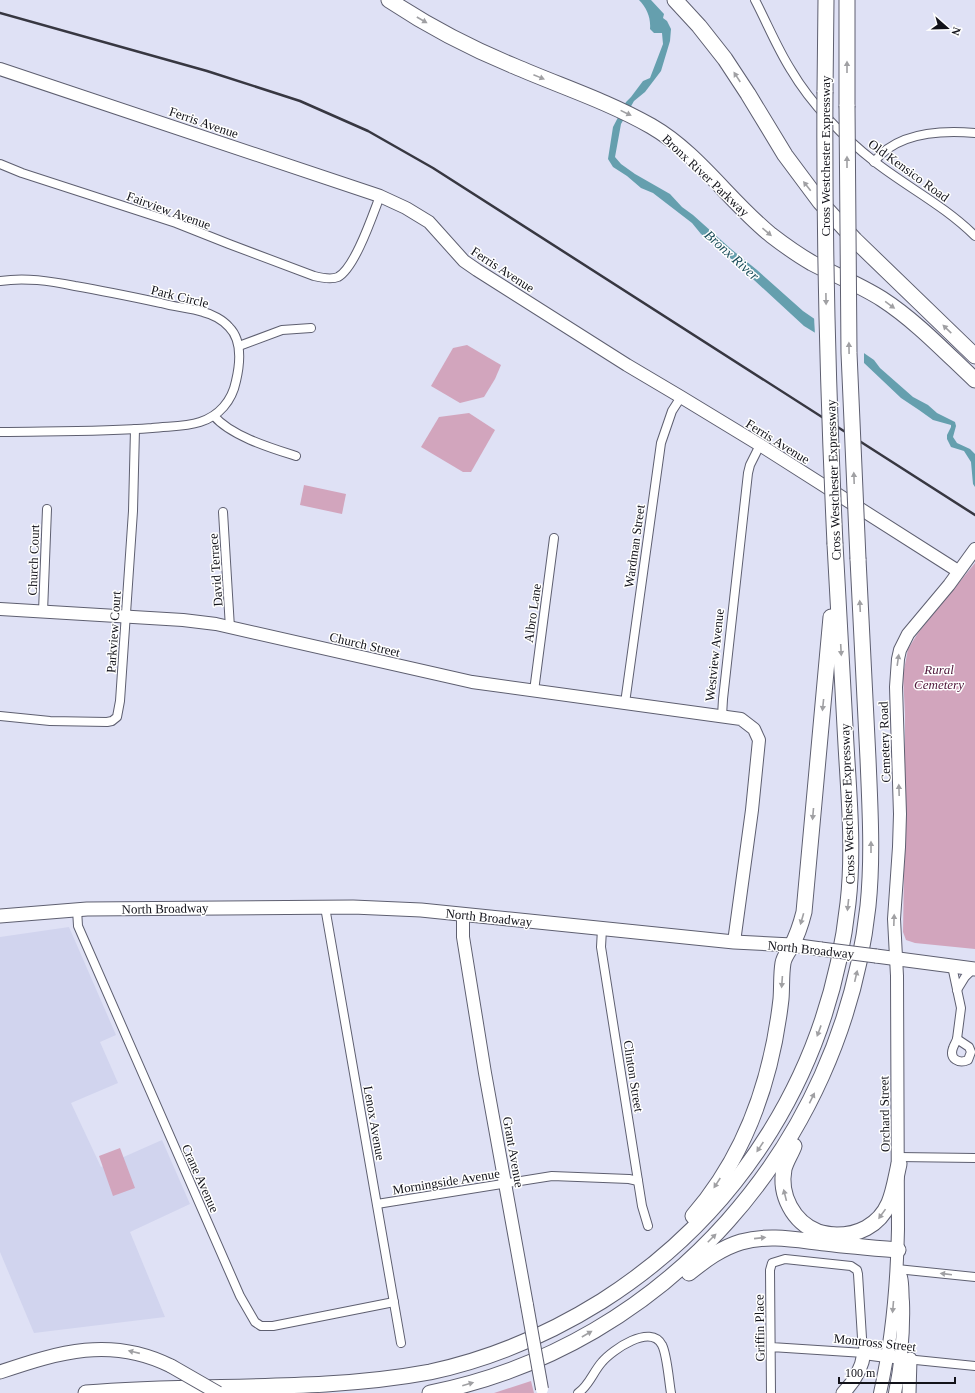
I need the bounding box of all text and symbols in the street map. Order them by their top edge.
north arrow [927,8,967,48]
one-way arrow [416,17,428,24]
text: N [949,26,963,37]
one-way arrow [844,60,850,73]
one-way arrow [733,72,741,82]
one-way arrow [533,74,545,80]
street label: Cross Westchester Expressway [818,75,833,237]
street label: Ferris Avenue [167,104,241,141]
one-way arrow [621,110,632,116]
street label: Bronx River Parkway [659,131,753,220]
street label: Old Kensico Road [865,136,952,205]
one-way arrow [844,155,850,168]
one-way arrow [804,181,812,191]
street label: Fairview Avenue [125,188,213,233]
water label: Bronx River [702,227,762,284]
one-way arrow [762,227,773,236]
street label: Ferris Avenue [468,243,537,296]
street label: Park Circle [150,282,210,311]
one-way arrow [823,293,830,305]
one-way arrow [885,301,896,309]
one-way arrow [942,324,952,334]
one-way arrow [846,341,852,354]
street label: Cross Westchester Expressway [823,399,844,561]
street label: Ferris Avenue [743,416,813,467]
one-way arrow [850,472,857,484]
street label: Wardman Street [621,503,648,589]
street label: Church Court [25,524,42,596]
street label: David Terrace [205,533,226,607]
street label: Albro Lane [521,582,544,644]
street label: Parkview Court [103,590,124,673]
one-way arrow [857,599,863,612]
street label: Westview Avenue [702,608,727,702]
street label: Church Street [328,629,402,660]
one-way arrow [838,643,844,656]
one-way arrow [895,654,901,666]
park label: Rural Cemetery [914,662,964,692]
one-way arrow [820,699,826,711]
street label: Cemetery Road [876,701,893,783]
street label: Cross Westchester Expressway [837,723,858,885]
one-way arrow [896,783,902,796]
one-way arrow [809,808,816,820]
one-way arrow [868,840,874,853]
one-way arrow [845,899,851,911]
street label: North Broadway [121,900,209,917]
street label: North Broadway [445,905,533,930]
one-way arrow [891,913,897,926]
one-way arrow [799,914,805,926]
street label: North Broadway [767,937,855,962]
one-way arrow [854,969,860,982]
one-way arrow [778,976,785,988]
one-way arrow [815,1026,821,1038]
street label: Clinton Street [620,1039,647,1113]
street label: Orchard Street [876,1075,893,1152]
street label: Lenox Avenue [361,1085,388,1162]
one-way arrow [809,1092,815,1103]
street label: Grant Avenue [500,1116,527,1189]
street label: Crane Avenue [179,1142,222,1215]
one-way arrow [756,1142,764,1152]
street label: Morningside Avenue [391,1166,501,1197]
one-way arrow [713,1178,721,1188]
one-way arrow [782,1189,788,1201]
one-way arrow [878,1208,886,1219]
one-way arrow [707,1233,717,1243]
one-way arrow [754,1235,766,1242]
one-way arrow [940,1270,952,1277]
street label: Griffin Place [751,1294,768,1362]
one-way arrow [889,1301,896,1313]
one-way arrow [581,1330,593,1337]
street label: Montross Street [833,1331,917,1354]
one-way arrow [128,1349,140,1355]
scale bar [839,1359,955,1385]
text: 100 m [845,1366,876,1380]
one-way arrow [462,1381,474,1387]

